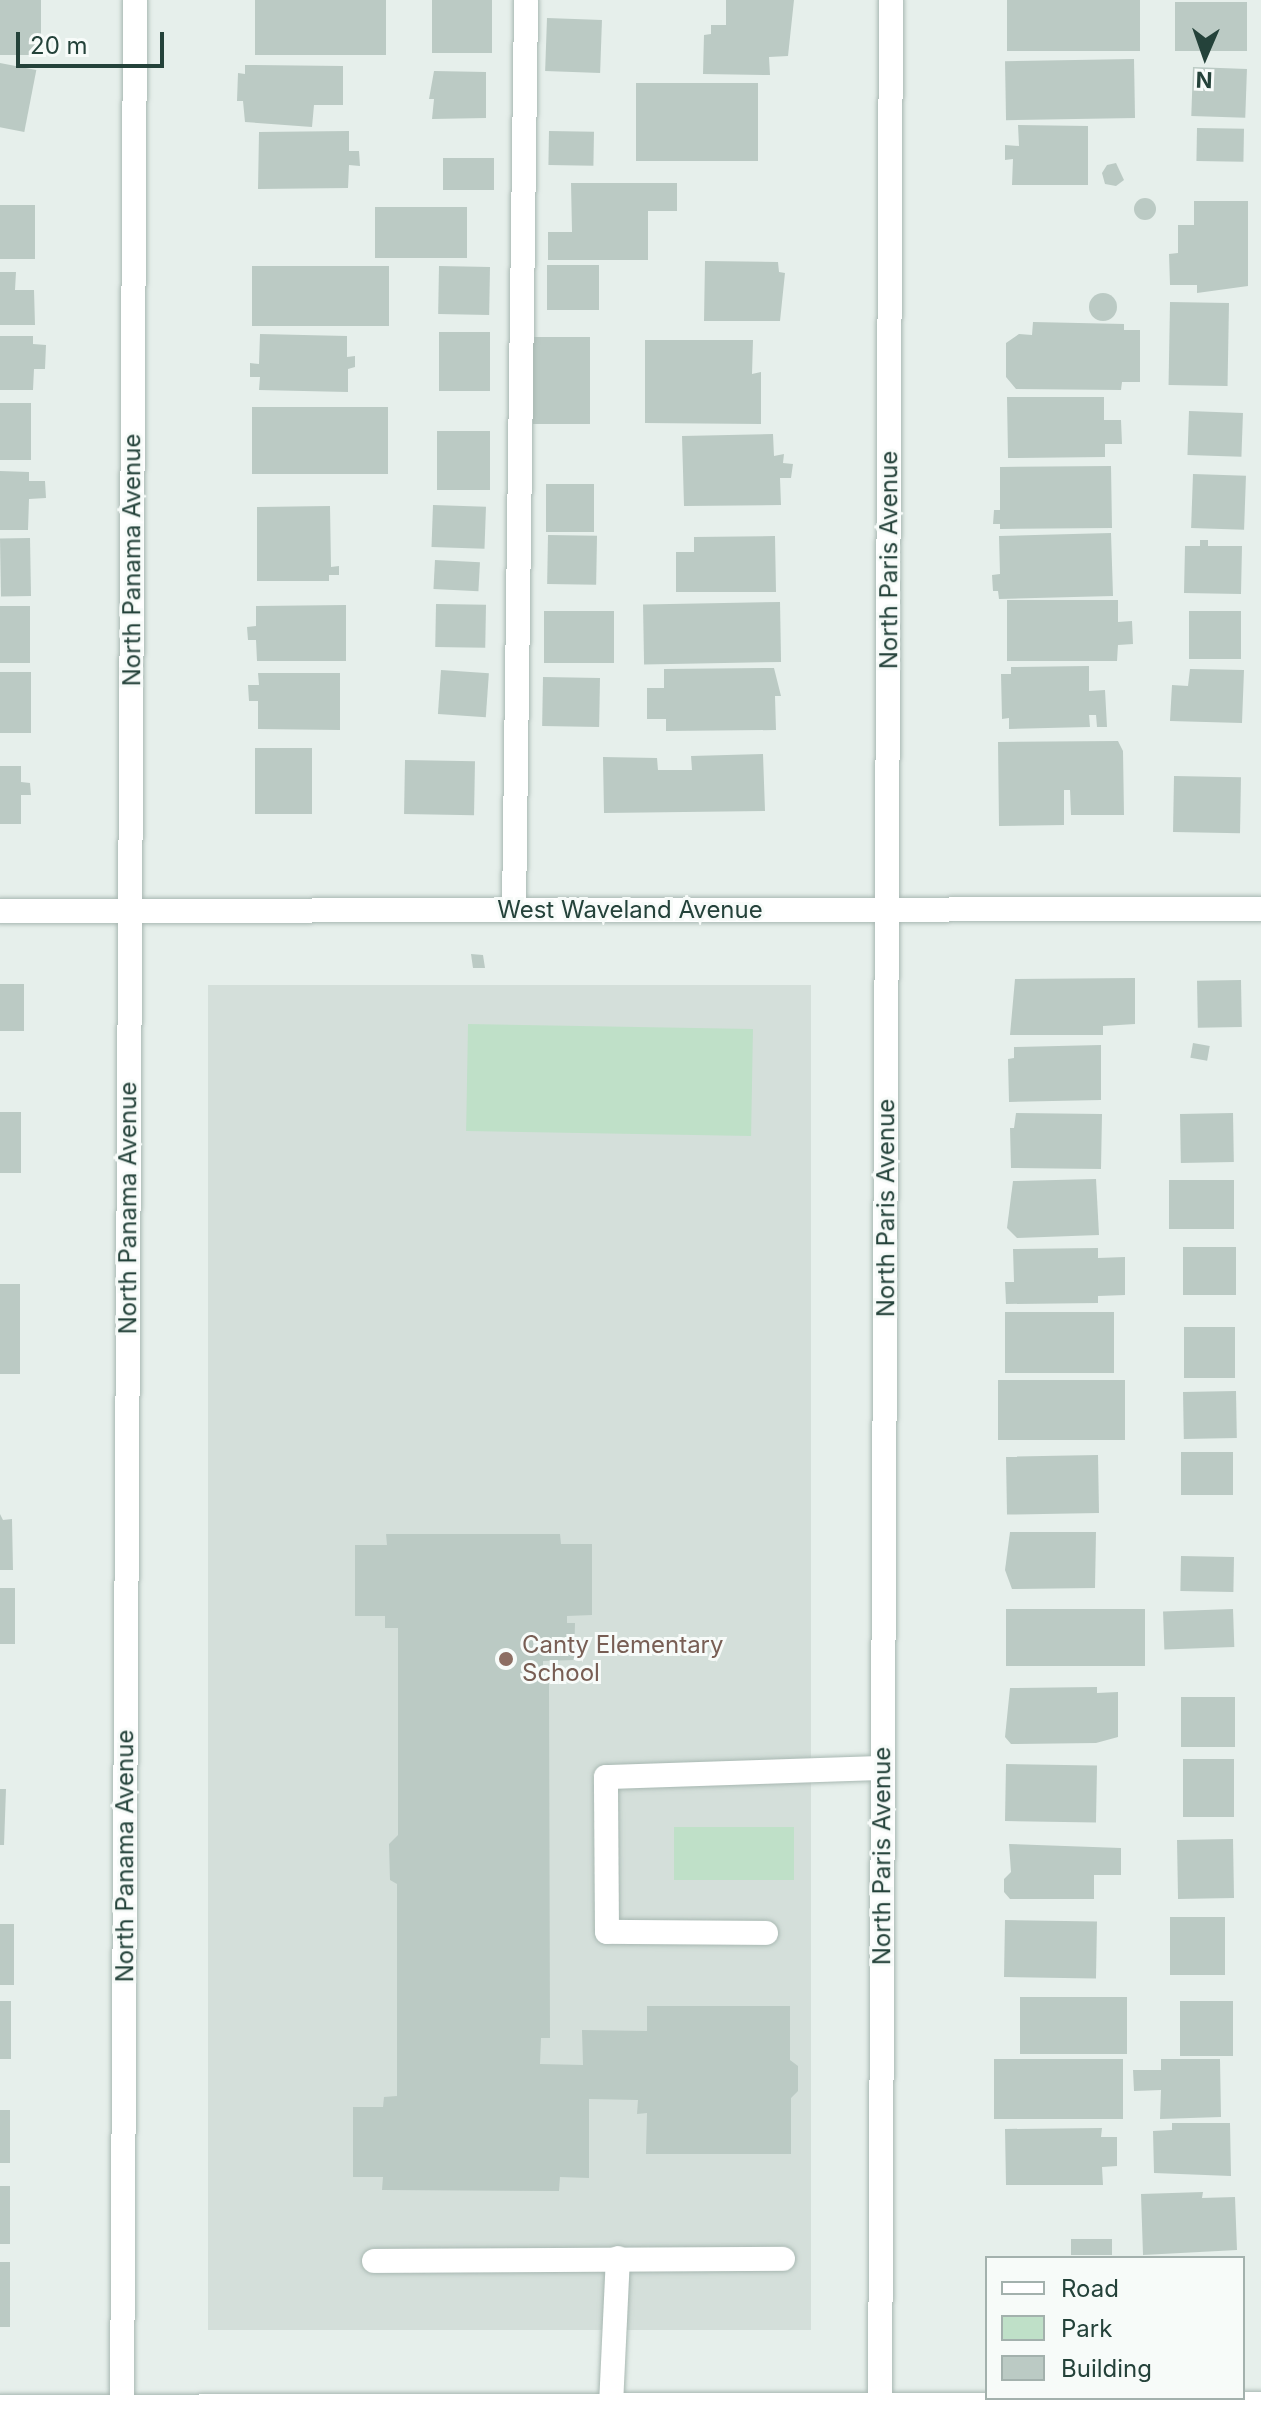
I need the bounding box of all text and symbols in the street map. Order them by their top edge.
scale bar [20,16,168,66]
north arrow [1165,16,1245,96]
text: 20 m [30,31,88,60]
text: N [1195,67,1213,93]
street label: North Panama Avenue [118,434,146,686]
street label: North Paris Avenue [875,451,903,669]
street label: West Waveland Avenue [497,896,763,924]
street label: North Panama Avenue [114,1082,142,1334]
street label: North Paris Avenue [872,1099,900,1317]
place label: Canty Elementary School [522,1631,724,1687]
marker: Canty Elementary School [497,1650,515,1668]
street label: North Panama Avenue [111,1730,139,1982]
street label: North Paris Avenue [868,1747,896,1965]
legend [985,2256,1245,2400]
text: Road [1061,2274,1119,2303]
text: Park [1061,2314,1112,2343]
text: Building [1061,2354,1152,2383]

